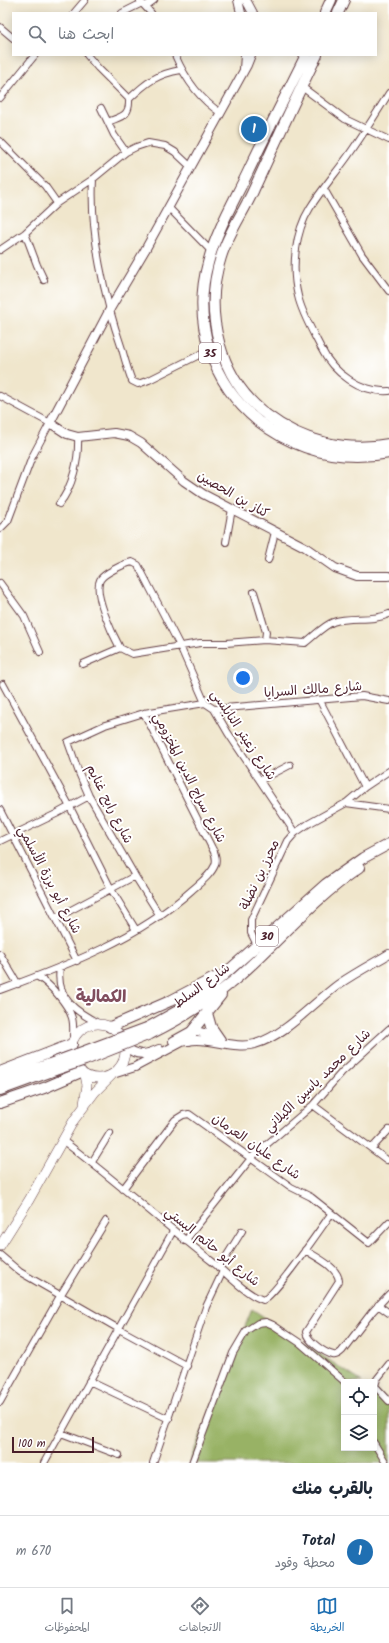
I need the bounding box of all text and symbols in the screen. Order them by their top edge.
search box [12,12,377,56]
icon: search [26,23,48,45]
text: ابحث هنا [58,23,114,47]
pin: 1 [241,114,267,144]
road number: 35 [199,343,221,363]
street label: كناز بن الحصين [193,466,273,524]
your location [233,668,253,688]
street label: شارع مالك السرايا [263,676,363,704]
street label: شارع زعيتر النابلسي [205,685,281,785]
street label: شارع سراج الدين المخزومي [147,709,231,847]
street label: شارع رابح غنايم [80,761,138,847]
street label: شارع أبو برزة الأسلمي [12,822,86,938]
street label: محرز بن نضلة [235,836,285,914]
road number: 30 [256,926,278,946]
street label: شارع السلط [169,958,235,1014]
district label: الكمالية [76,984,126,1011]
street label: شارع محمد ياسين الكيلاني [260,1024,376,1138]
street label: شارع عليان العرمان [207,1109,305,1185]
street label: شارع أبو حاتم البستي [160,1202,264,1292]
map controls [341,1379,377,1451]
button: locate [341,1379,377,1415]
button: layers [341,1415,377,1451]
scale bar [12,1435,94,1454]
text: 100 m [18,1435,46,1453]
text: بالقرب منك [292,1476,373,1503]
text: Total [302,1529,335,1553]
text: 670 m [16,1541,51,1562]
text: 1 [358,1541,362,1562]
text: محطة وقود [275,1553,335,1574]
tab: المحفوظات [45,1595,90,1637]
tab: الاتجاهات [179,1595,221,1637]
tab: الخريطة [310,1595,345,1637]

